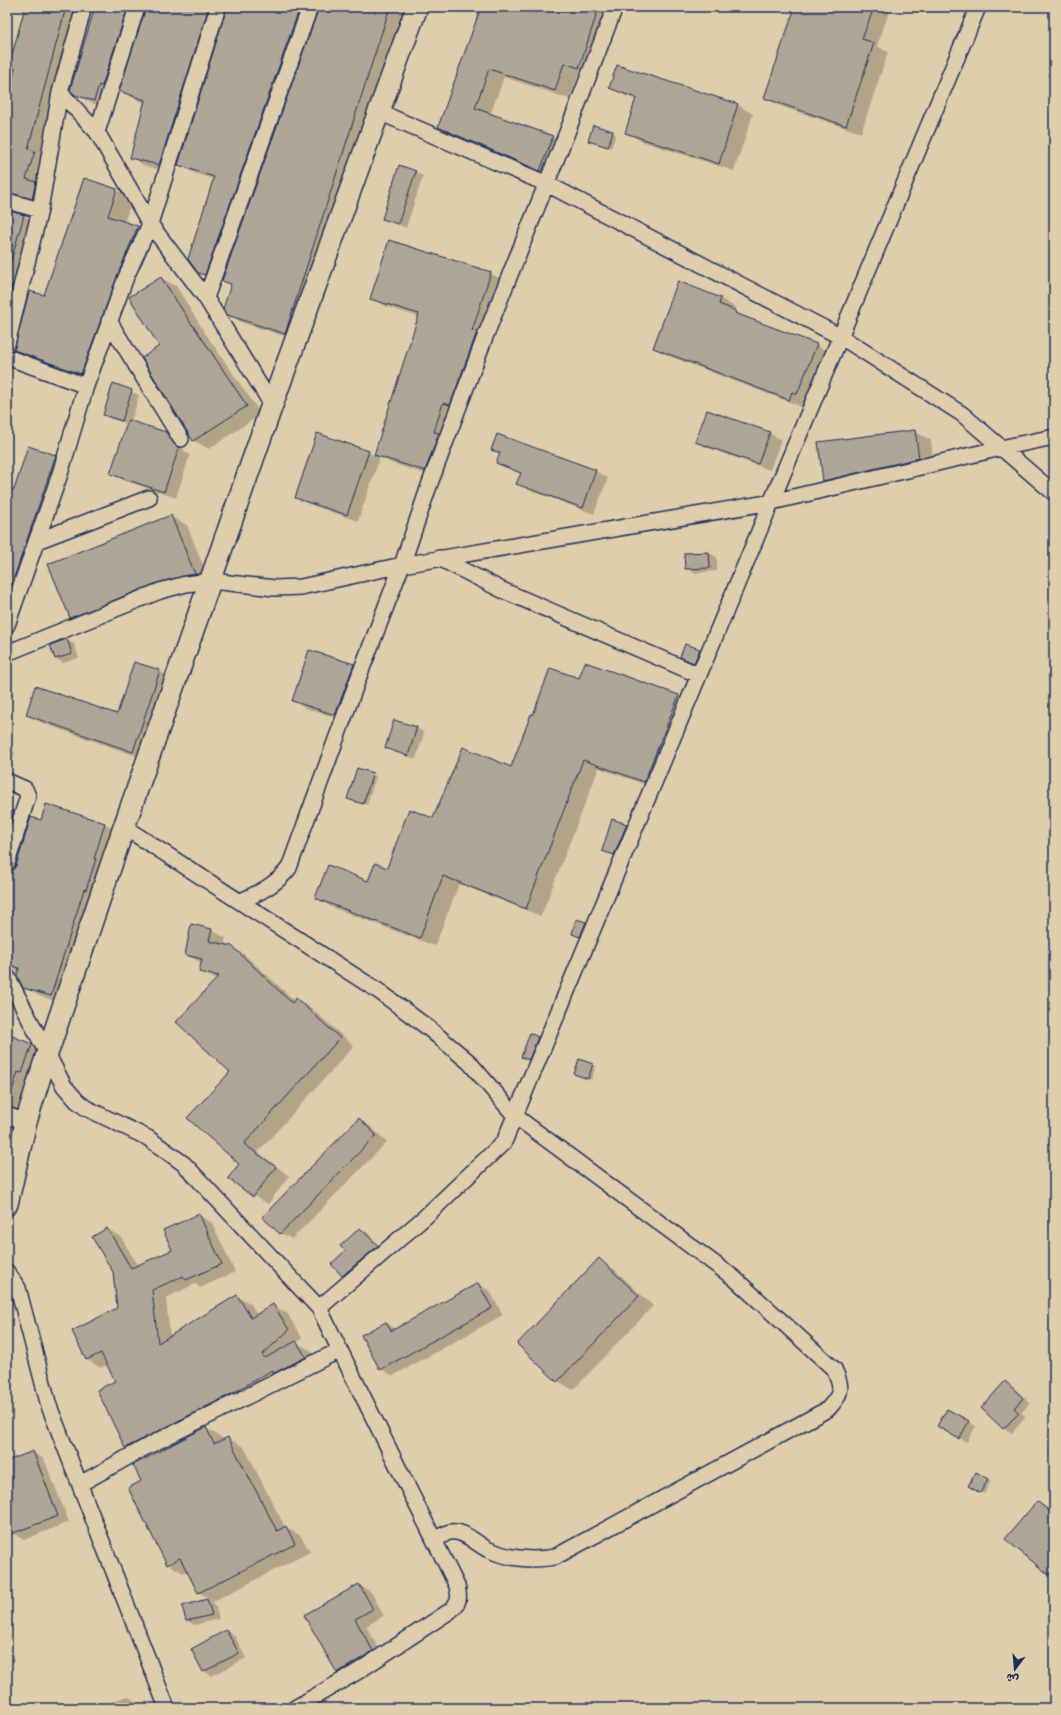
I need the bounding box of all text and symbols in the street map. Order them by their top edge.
north arrow [995,1649,1035,1689]
text: ش [1004,1668,1021,1687]

